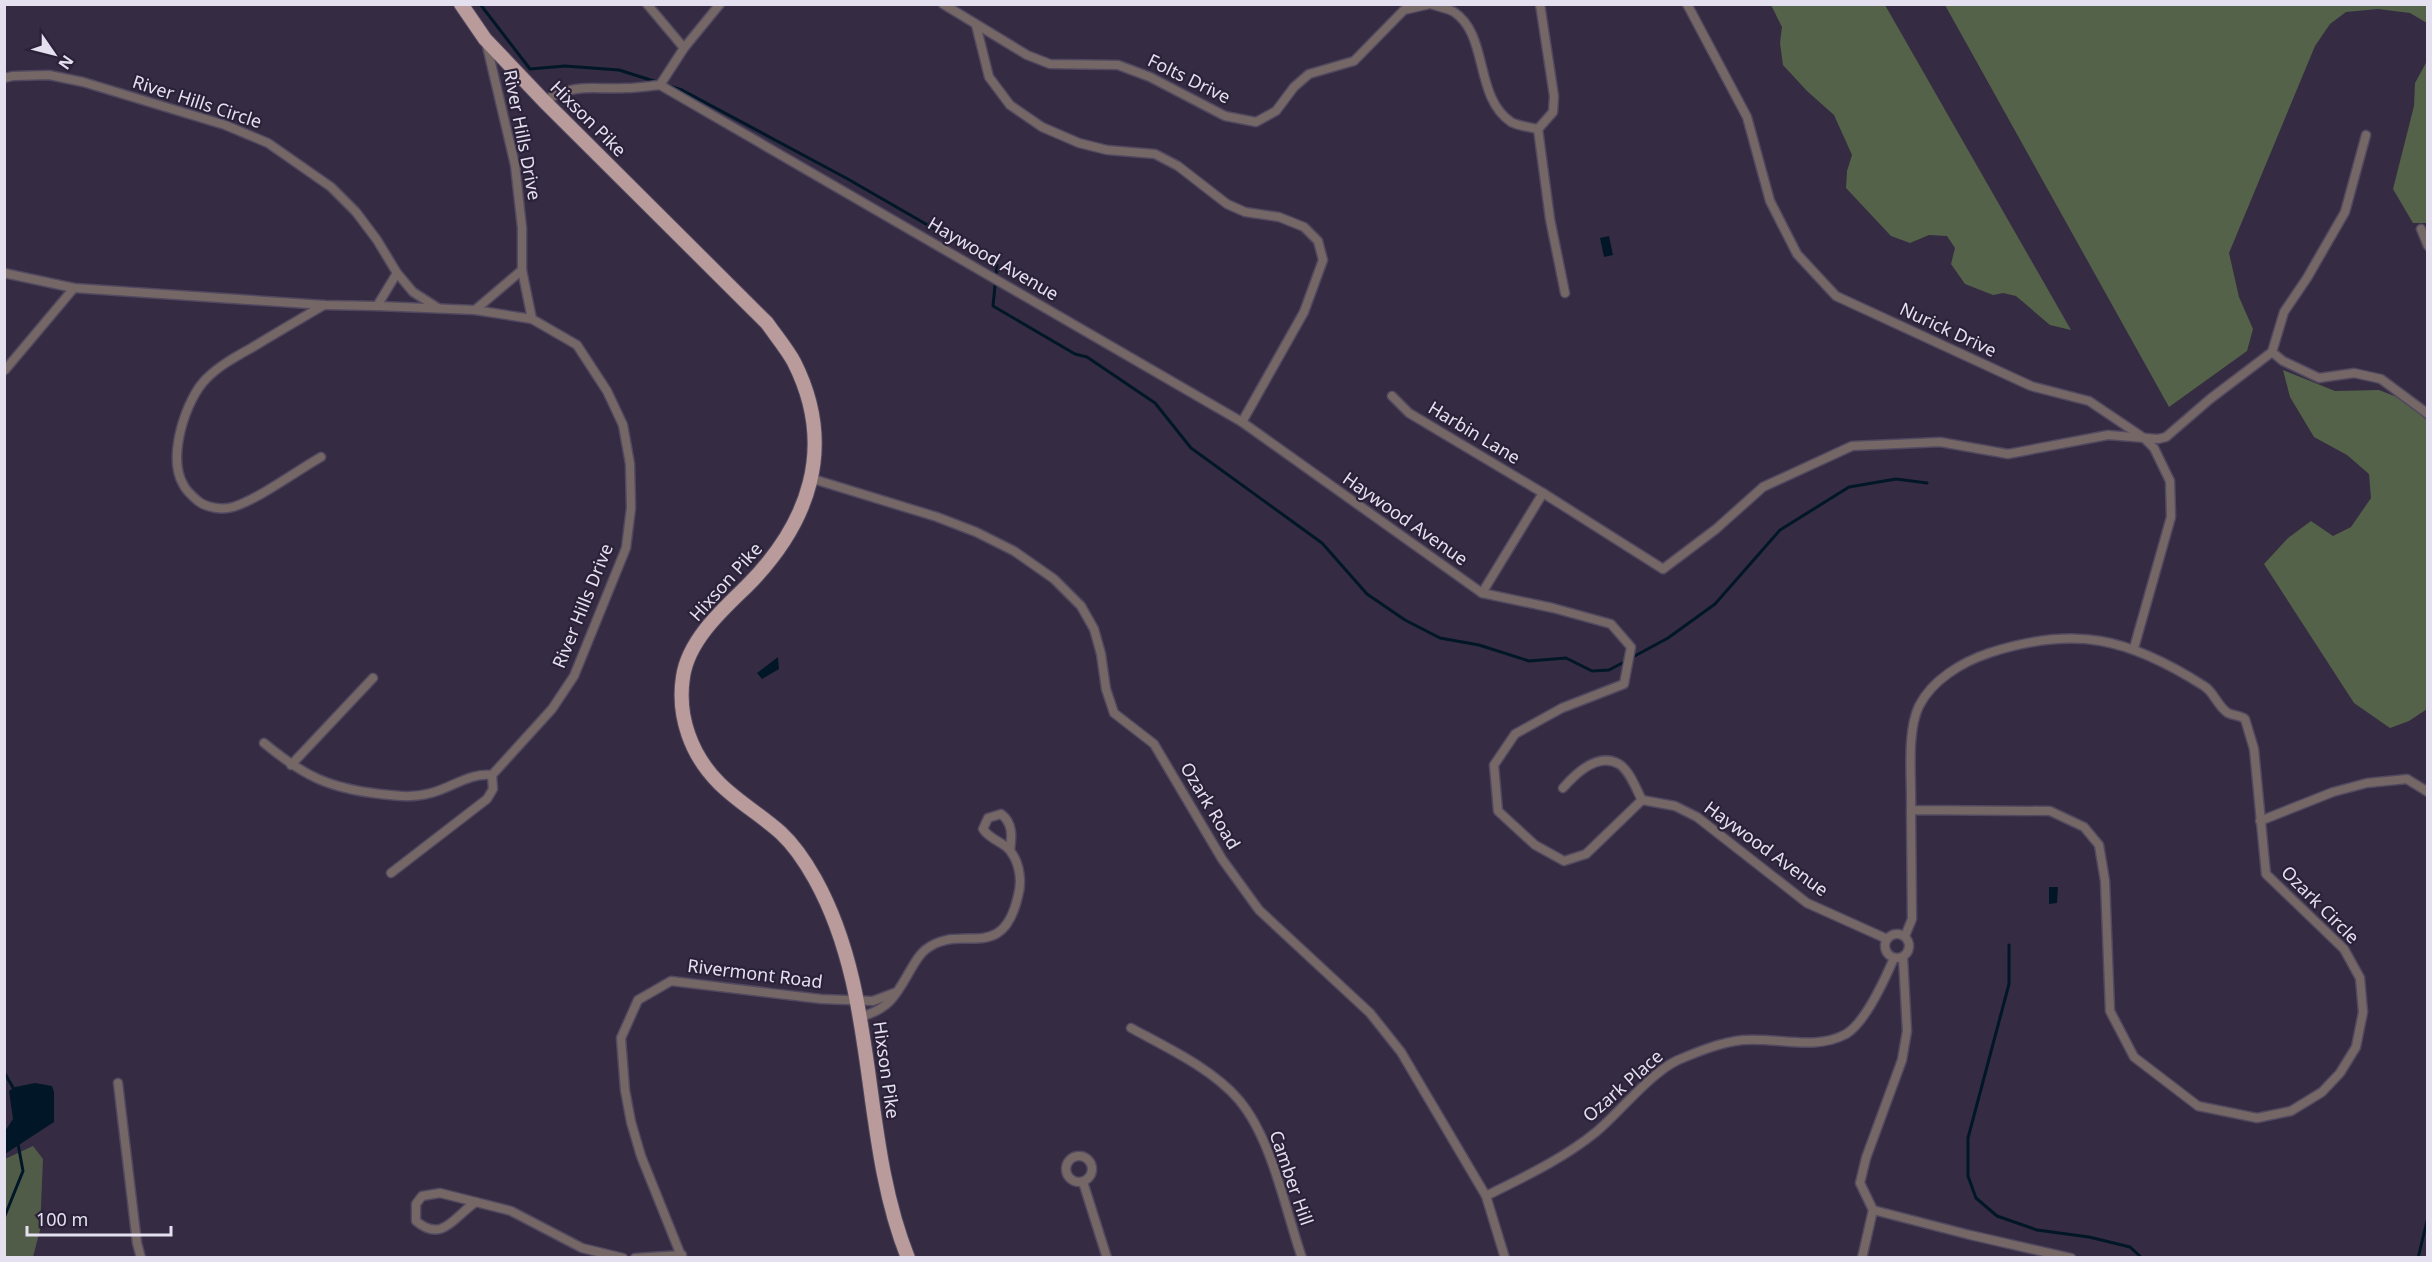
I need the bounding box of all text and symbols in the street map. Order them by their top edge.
north arrow [24,24,84,84]
street label: Folts Drive [1144,48,1235,108]
text: N [54,51,79,74]
street label: River Hills Drive [499,68,547,202]
street label: River Hills Circle [130,69,265,133]
street label: Hixson Pike [546,75,632,161]
street label: Haywood Avenue [924,211,1063,305]
street label: Nurick Drive [1896,296,2001,362]
street label: Harbin Lane [1424,395,1525,469]
street label: Haywood Avenue [1338,466,1473,570]
street label: Hixson Pike [684,537,767,626]
street label: River Hills Drive [546,540,618,671]
street label: Ozark Road [1175,757,1246,853]
street label: Haywood Avenue [1700,795,1833,901]
street label: Ozark Circle [2277,860,2365,948]
street label: Rivermont Road [686,953,824,993]
street label: Hixson Pike [868,1020,906,1120]
street label: Ozark Place [1577,1044,1667,1127]
street label: Camber Hill [1264,1127,1319,1228]
scale bar [27,1199,171,1237]
text: 100 m [36,1207,88,1231]

